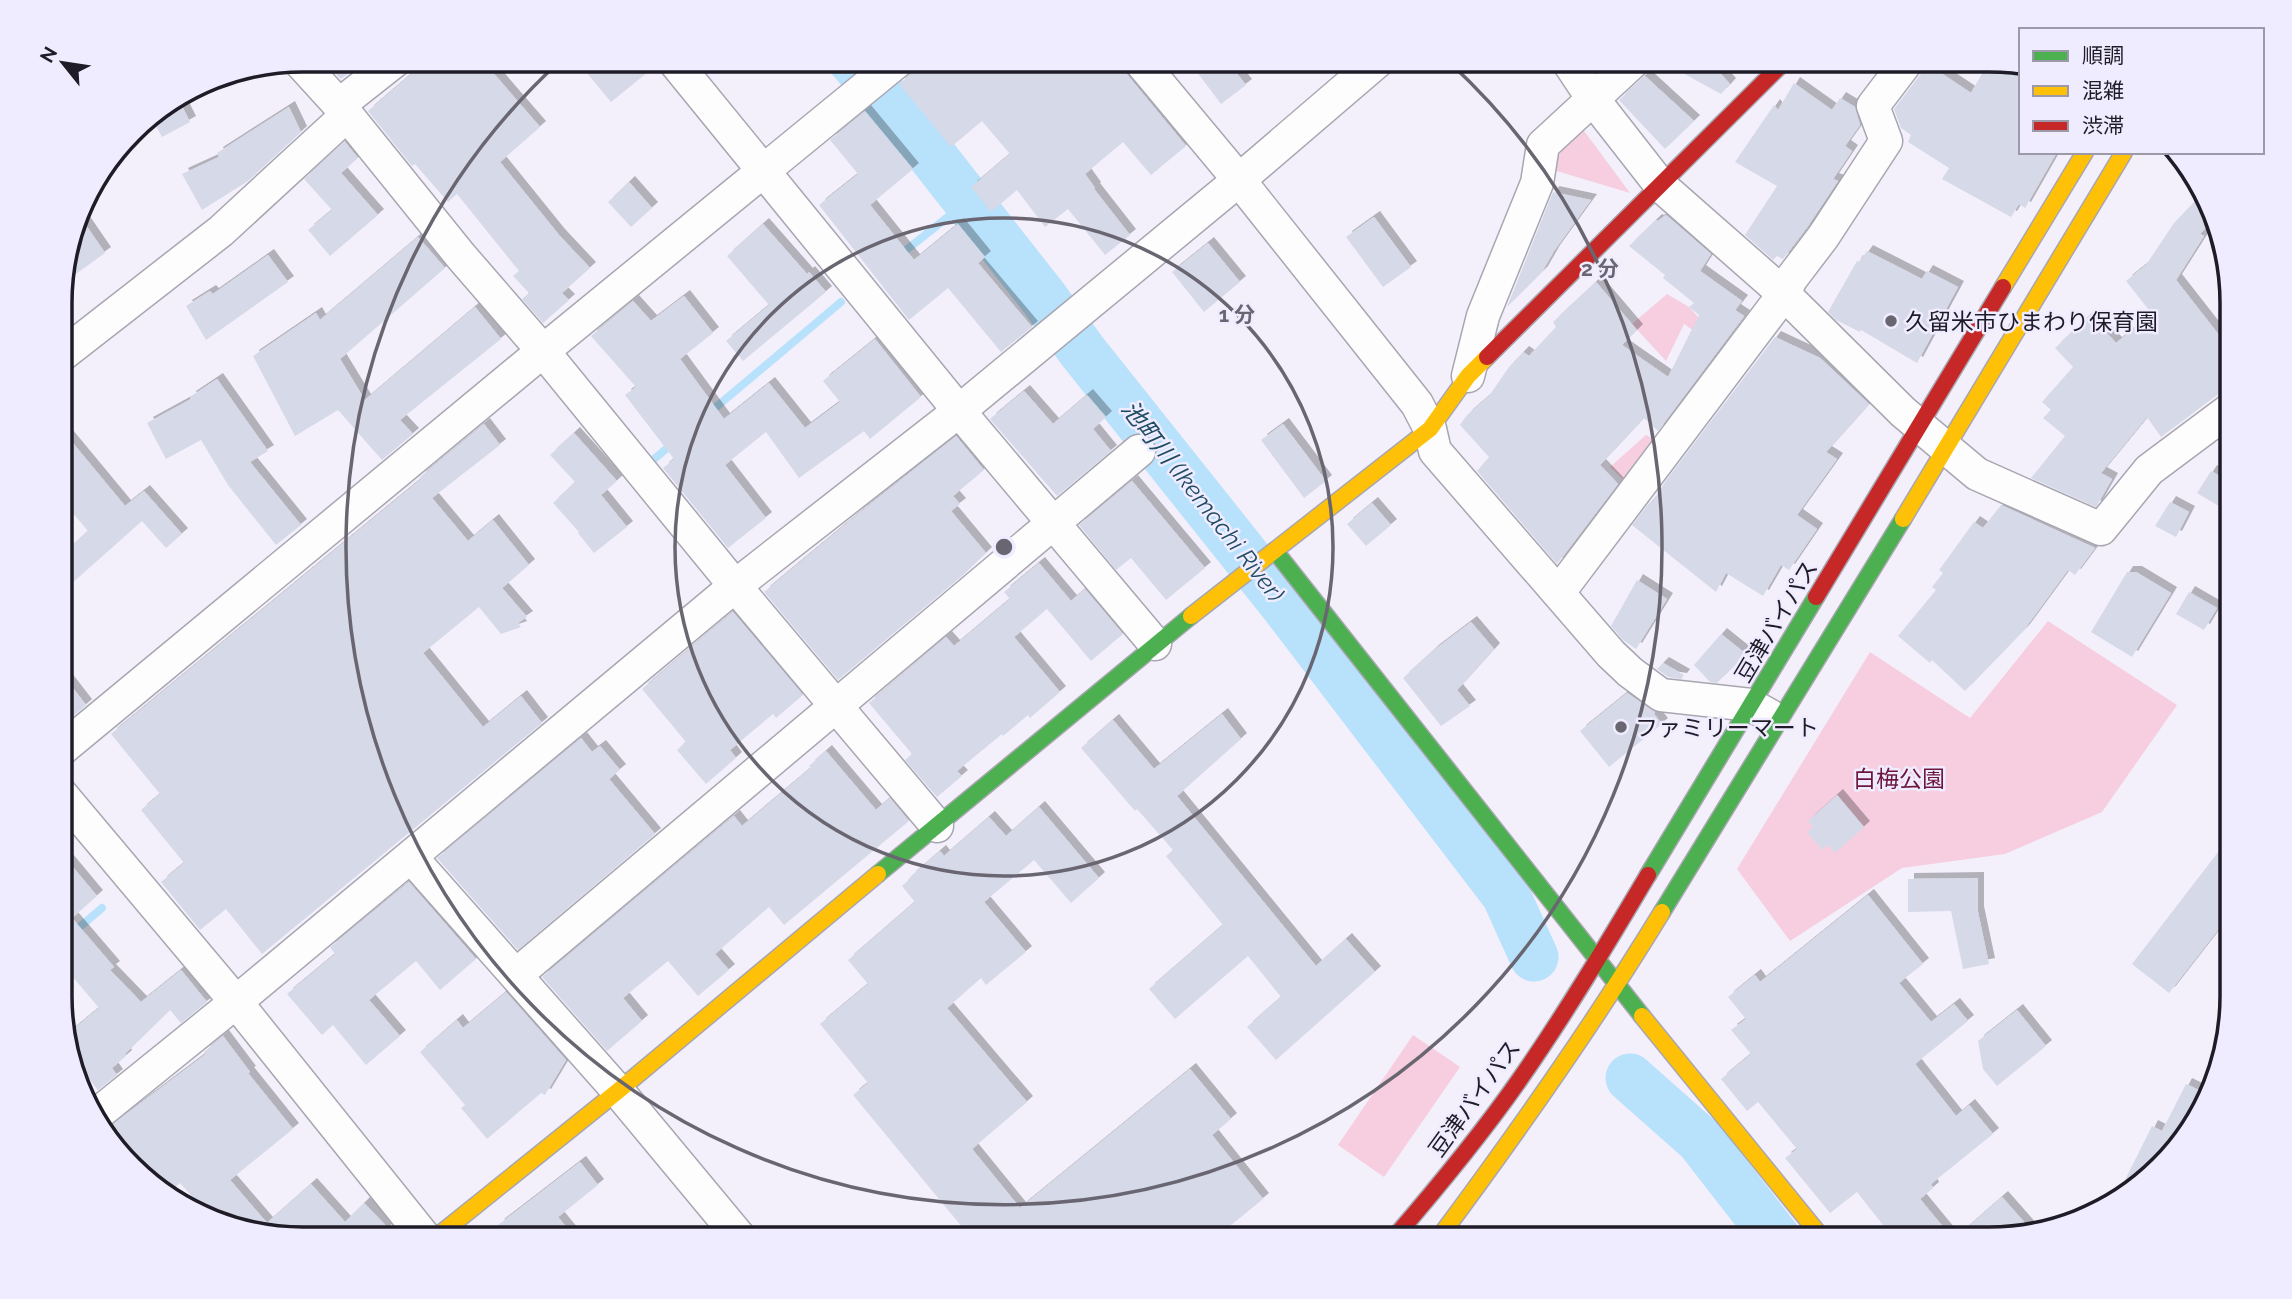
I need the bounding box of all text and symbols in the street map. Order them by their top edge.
north arrow [28,28,98,98]
legend [2019,28,2264,154]
text: N [35,43,61,66]
text: 順調 [2082,43,2124,68]
text: 混雑 [2082,78,2124,103]
text: 渋滞 [2082,113,2124,138]
text: 2 分 [1581,256,1619,281]
text: 1 分 [1219,302,1255,327]
place label: 久留米市ひまわり保育園 [1905,308,2158,335]
marker: 久留米市ひまわり保育園 [1883,313,1899,329]
water label: 池町川 (Ikemachi River) [1115,395,1291,607]
centre of rings [992,535,1016,559]
street label: 豆津バイパス [1729,555,1823,687]
place label: ファミリーマート [1635,714,1819,741]
marker: ファミリーマート [1613,719,1629,735]
park label: 白梅公園 [1853,765,1945,792]
street label: 豆津バイパス [1423,1034,1525,1162]

